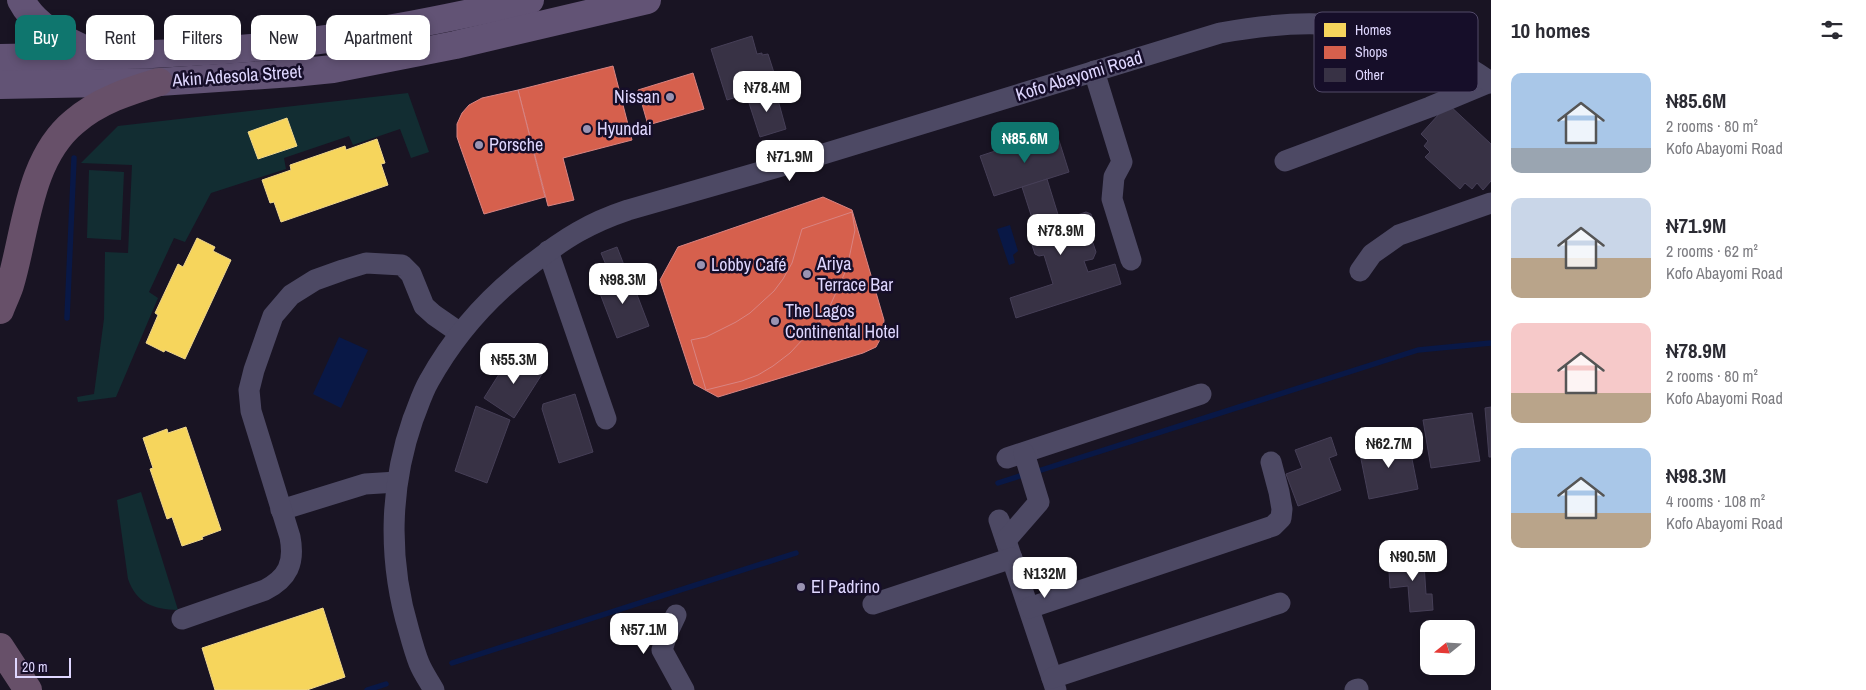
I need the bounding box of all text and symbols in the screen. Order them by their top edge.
legend [1314,12,1478,92]
chip: Buy [15,15,76,60]
chip: Rent [86,15,154,60]
chip: Filters [164,15,241,60]
chip: New [251,15,316,60]
chip: Apartment [326,15,430,60]
text: 10 homes [1511,16,1590,45]
icon: filters [1818,16,1846,44]
text: Homes [1355,21,1392,39]
text: Shops [1355,43,1388,61]
street label: Kofo Abayomi Road [1012,44,1145,107]
street label: Akin Adesola Street [170,59,303,93]
text: Other [1355,66,1384,84]
pin: ₦78.4M [726,70,808,113]
text: ₦78.4M [744,76,790,98]
place label: Nissan [614,84,660,109]
text: ₦85.6M [1666,86,1726,115]
marker: Nissan [664,91,676,103]
icon: home [1551,93,1611,153]
text: 2 rooms · 80 m² [1666,115,1758,137]
place label: Hyundai [597,116,652,141]
pin: ₦85.6M [984,121,1066,164]
marker: Hyundai [581,123,593,135]
text: ₦85.6M [1002,127,1048,149]
place label: Porsche [489,132,543,157]
text: Kofo Abayomi Road [1666,137,1783,159]
marker: Porsche [473,139,485,151]
pin: ₦71.9M [749,140,831,182]
text: ₦71.9M [767,145,813,167]
text: ₦71.9M [1666,211,1726,240]
pin: ₦78.9M [1020,214,1102,256]
icon: home [1551,218,1611,278]
text: ₦78.9M [1038,219,1084,241]
text: 2 rooms · 62 m² [1666,240,1758,262]
place label: Ariya Terrace Bar [816,251,893,297]
place label: Lobby Café [711,252,787,277]
marker: Lobby Café [695,259,707,271]
pin: ₦98.3M [582,262,664,305]
text: Kofo Abayomi Road [1666,262,1783,284]
text: ₦98.3M [600,268,646,290]
marker: Ariya Terrace Bar [801,268,813,280]
place label: The Lagos Continental Hotel [785,298,899,344]
marker: The Lagos Continental Hotel [769,315,781,327]
text: ₦78.9M [1666,336,1726,365]
pin: ₦55.3M [473,342,555,385]
icon: home [1551,343,1611,403]
text: ₦55.3M [491,348,537,370]
text: 2 rooms · 80 m² [1666,365,1758,387]
text: Kofo Abayomi Road [1666,387,1783,409]
pin: ₦62.7M [1348,426,1430,469]
text: ₦62.7M [1366,432,1412,454]
text: ₦98.3M [1666,461,1726,490]
icon: home [1551,468,1611,528]
text: 4 rooms · 108 m² [1666,490,1765,512]
text: Kofo Abayomi Road [1666,512,1783,534]
pin: ₦90.5M [1372,540,1454,582]
text: ₦90.5M [1390,545,1436,567]
pin: ₦132M [1010,556,1080,599]
text: ₦132M [1024,562,1066,584]
place label: El Padrino [811,574,880,599]
marker: El Padrino [795,581,807,593]
pin: ₦57.1M [603,612,685,655]
text: ₦57.1M [621,618,667,640]
north arrow [1420,620,1475,675]
map controls [1420,620,1475,675]
scale bar [15,655,71,678]
text: 20 m [22,658,48,676]

